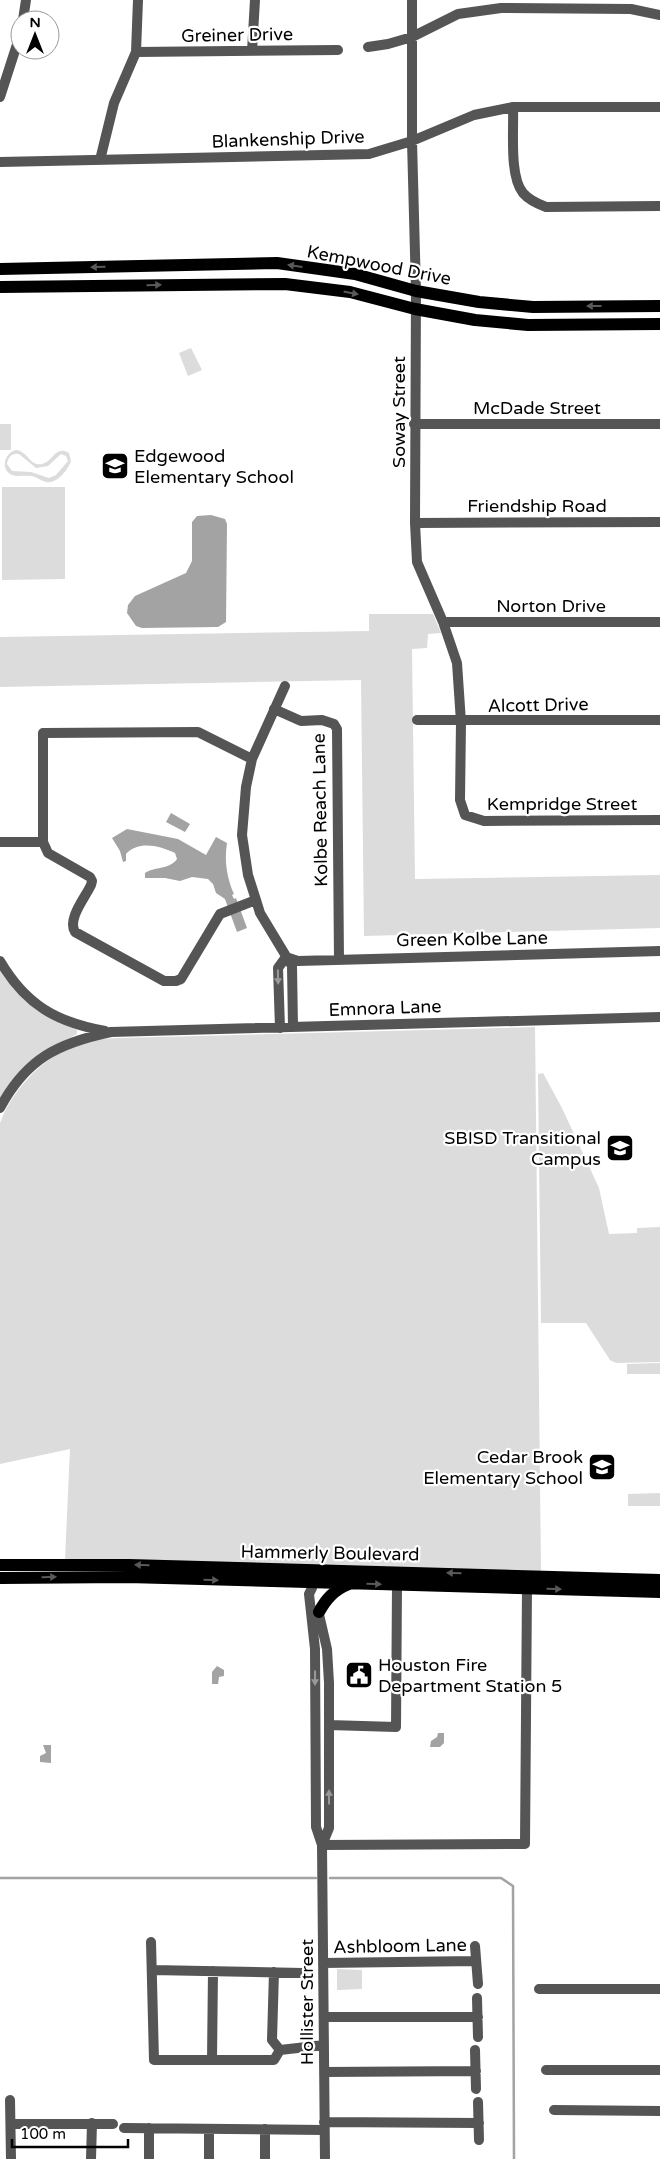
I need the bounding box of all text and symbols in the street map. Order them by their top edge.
north arrow [10,10,60,60]
text: N [29,14,41,31]
street label: Greiner Drive [181,23,293,47]
street label: Blankenship Drive [211,125,365,153]
street label: Kempwood Drive [305,240,453,290]
one-way arrow [287,262,303,270]
one-way arrow [90,263,106,271]
one-way arrow [146,281,162,289]
one-way arrow [343,289,358,297]
one-way arrow [586,302,602,310]
street label: Soway Street [388,356,410,468]
street label: McDade Street [473,397,601,419]
place label: Edgewood Elementary School [134,445,294,488]
school or university icon: Edgewood Elementary School [100,451,130,481]
street label: Friendship Road [467,495,607,517]
street label: Norton Drive [496,595,606,617]
street label: Alcott Drive [487,693,589,717]
street label: Kolbe Reach Lane [308,733,332,887]
street label: Kempridge Street [487,793,637,815]
street label: Green Kolbe Lane [396,927,548,951]
one-way arrow [274,969,282,985]
street label: Emnora Lane [328,995,442,1021]
place label: SBISD Transitional Campus [444,1127,601,1170]
school or university icon: SBISD Transitional Campus [605,1133,635,1163]
place label: Cedar Brook Elementary School [423,1446,583,1489]
school or university icon: Cedar Brook Elementary School [587,1452,617,1482]
street label: Hammerly Boulevard [240,1540,420,1566]
one-way arrow [133,1561,149,1569]
one-way arrow [446,1569,462,1577]
one-way arrow [41,1573,57,1581]
one-way arrow [203,1577,219,1585]
one-way arrow [366,1580,382,1588]
one-way arrow [546,1585,562,1593]
place label: Houston Fire Department Station 5 [378,1654,562,1697]
public building icon: Houston Fire Department Station 5 [344,1660,374,1690]
one-way arrow [311,1670,319,1686]
one-way arrow [325,1789,333,1805]
street label: Ashbloom Lane [333,1934,467,1958]
street label: Hollister Street [296,1939,318,2065]
scale bar [12,2116,129,2148]
text: 100 m [20,2125,66,2143]

